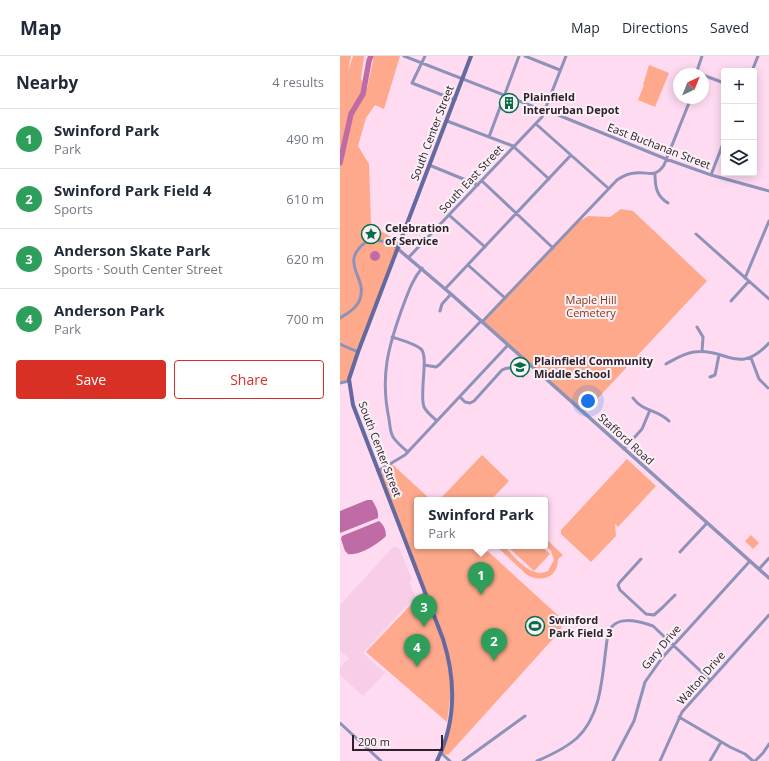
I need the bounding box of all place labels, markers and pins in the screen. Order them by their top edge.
place label: Plainfield Interurban Depot [523,89,619,117]
building icon: Plainfield Interurban Depot [498,92,520,114]
place label: Celebration of Service [385,220,449,248]
place icon: Celebration of Service [360,223,382,245]
place label: Plainfield Community Middle School [534,353,654,381]
school or university icon: Plainfield Community Middle School [509,356,531,378]
pin: 1 [468,562,494,595]
pin: 3 [411,594,437,627]
place label: Swinford Park Field 3 [549,612,613,640]
sports icon: Swinford Park Field 3 [524,615,546,637]
pin: 2 [481,628,507,661]
pin: 4 [404,634,430,667]

